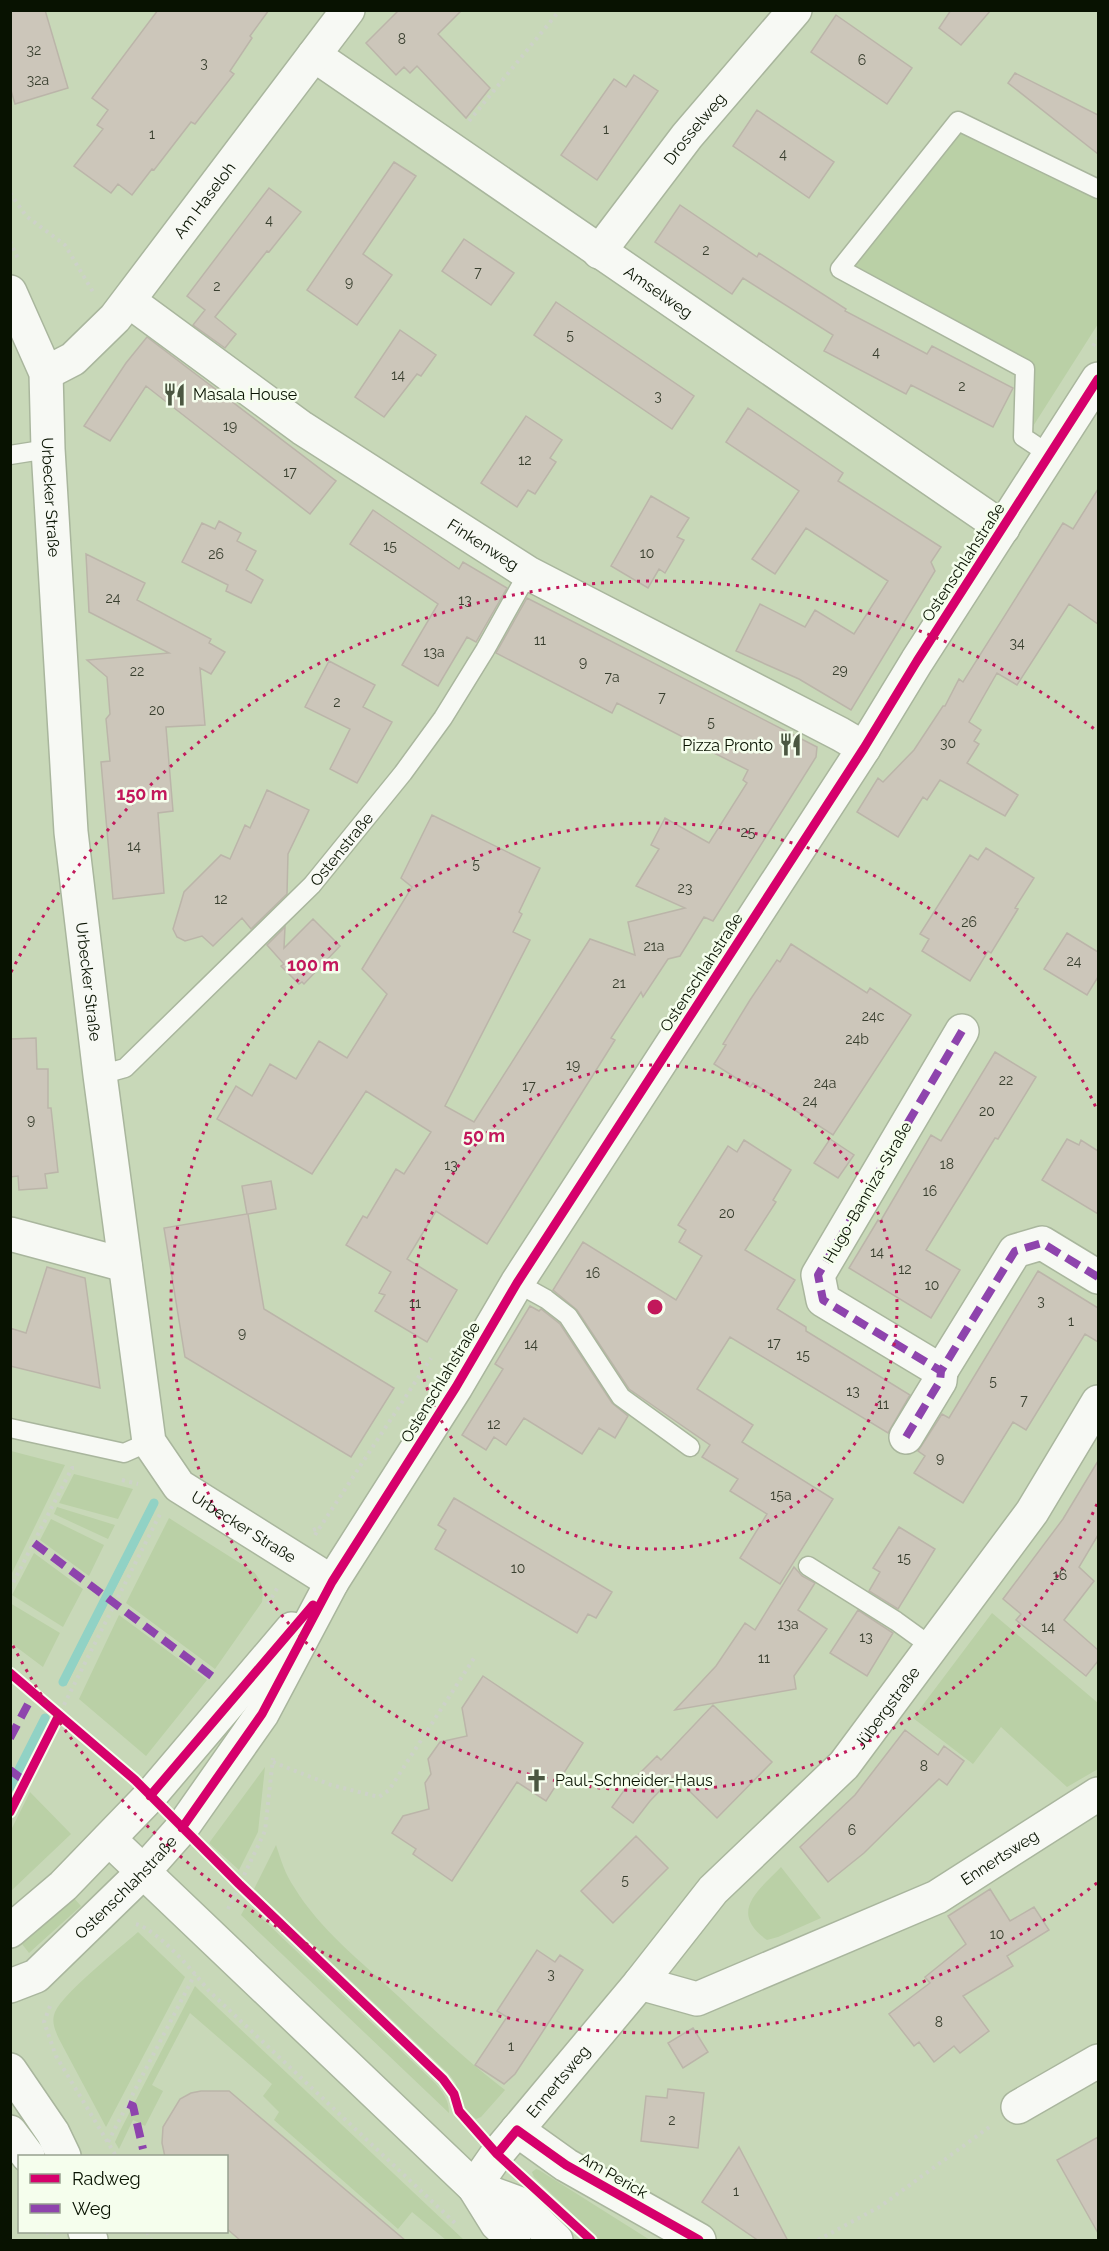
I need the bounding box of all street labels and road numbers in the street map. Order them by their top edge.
street label: Drosselweg [660,89,730,169]
street label: Am Haseloh [170,159,239,242]
street label: Amselweg [620,262,696,322]
street label: Urbecker Straße [38,437,63,558]
street label: Ostenschlahstraße [918,499,1009,625]
street label: Finkenweg [444,515,522,575]
street label: Ostenstraße [306,809,377,890]
street label: Ostenschlahstraße [656,909,747,1035]
street label: Urbecker Straße [72,921,105,1042]
street label: Hugo-Banniza-Straße [819,1118,916,1266]
street label: Ostenschlahstraße [397,1318,484,1446]
street label: Urbecker Straße [188,1487,299,1567]
street label: Jübergstraße [850,1663,924,1753]
street label: Ennertsweg [957,1826,1042,1889]
street label: Ostenschlahstraße [71,1832,181,1943]
street label: Ennertsweg [523,2042,594,2122]
street label: Am Perick [576,2148,651,2203]

